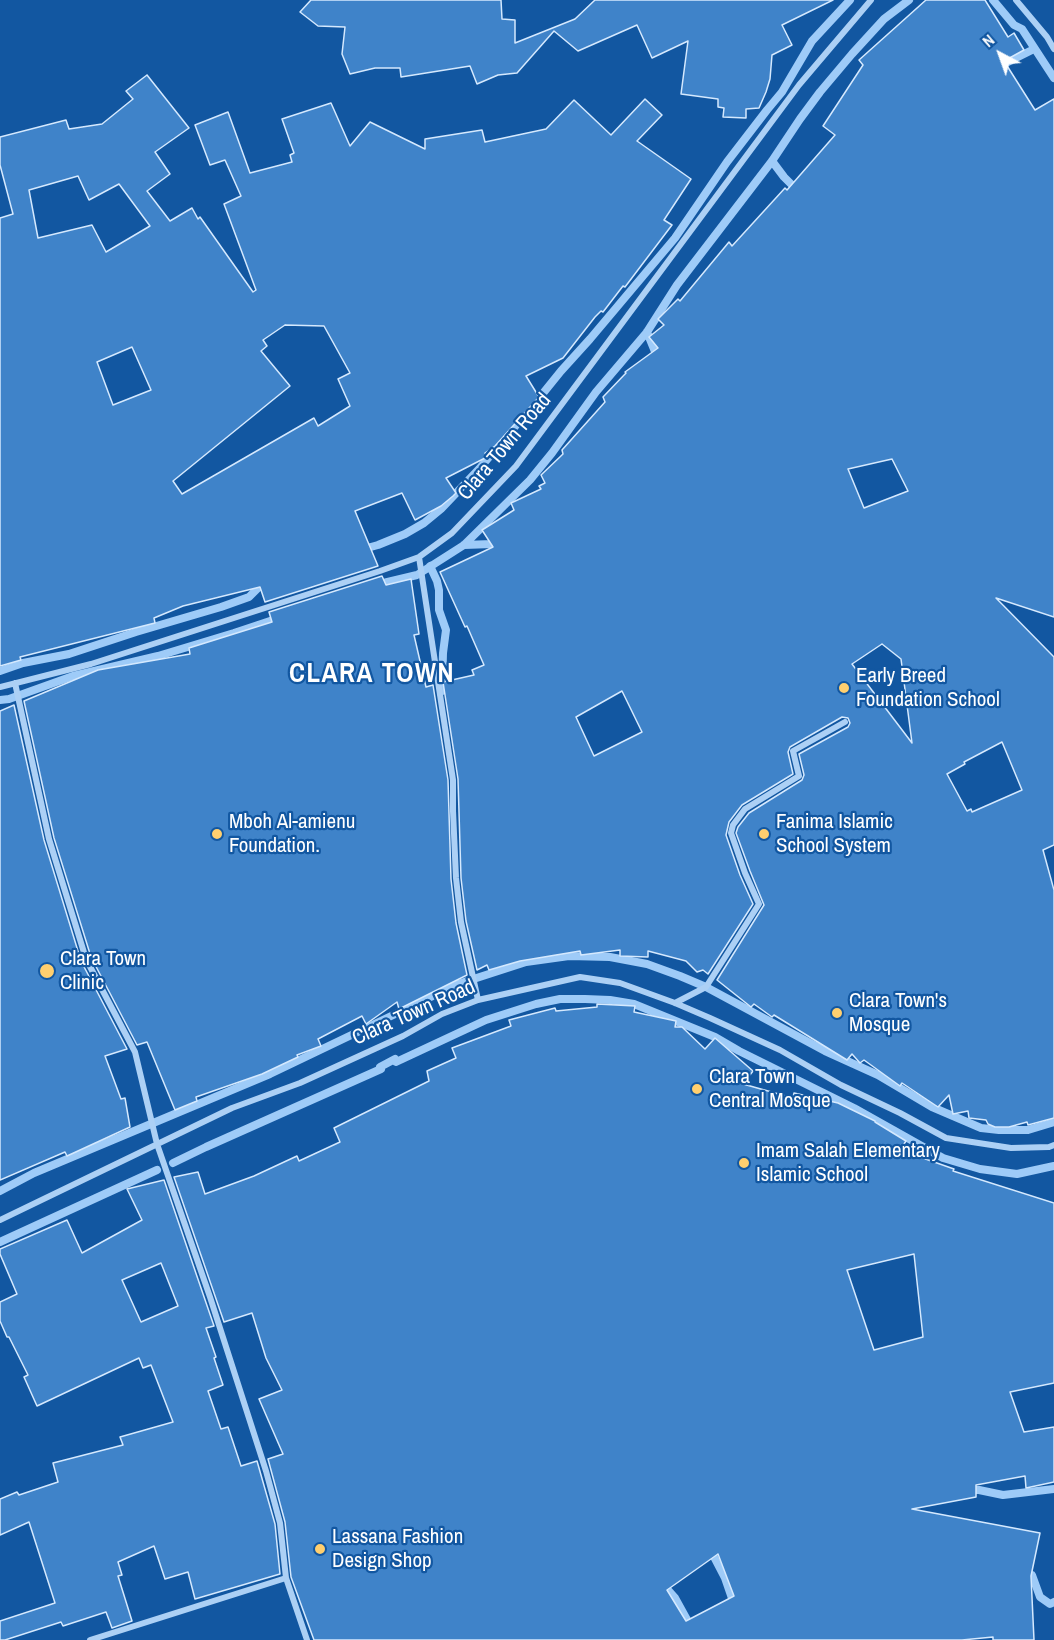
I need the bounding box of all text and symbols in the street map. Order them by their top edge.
north arrow [970,24,1030,84]
text: N [977,29,999,52]
street label: Clara Town Road [453,388,557,506]
district label: CLARA TOWN [289,659,455,691]
place label: Early Breed Foundation School [856,663,1000,713]
marker: Early Breed Foundation School [837,681,851,695]
place label: Mboh Al-amienu Foundation. [229,809,355,859]
place label: Fanima Islamic School System [776,809,893,859]
marker: Mboh Al-amienu Foundation. [210,827,224,841]
marker: Fanima Islamic School System [757,827,771,841]
place label: Clara Town Clinic [60,946,146,996]
marker: Clara Town Clinic [38,962,56,980]
street label: Clara Town Road [349,975,479,1051]
place label: Clara Town's Mosque [849,988,947,1038]
marker: Clara Town's Mosque [830,1006,844,1020]
place label: Clara Town Central Mosque [709,1064,831,1114]
marker: Clara Town Central Mosque [690,1082,704,1096]
place label: Imam Salah Elementary Islamic School [756,1138,940,1188]
marker: Imam Salah Elementary Islamic School [737,1156,751,1170]
place label: Lassana Fashion Design Shop [332,1524,463,1574]
marker: Lassana Fashion Design Shop [313,1542,327,1556]

